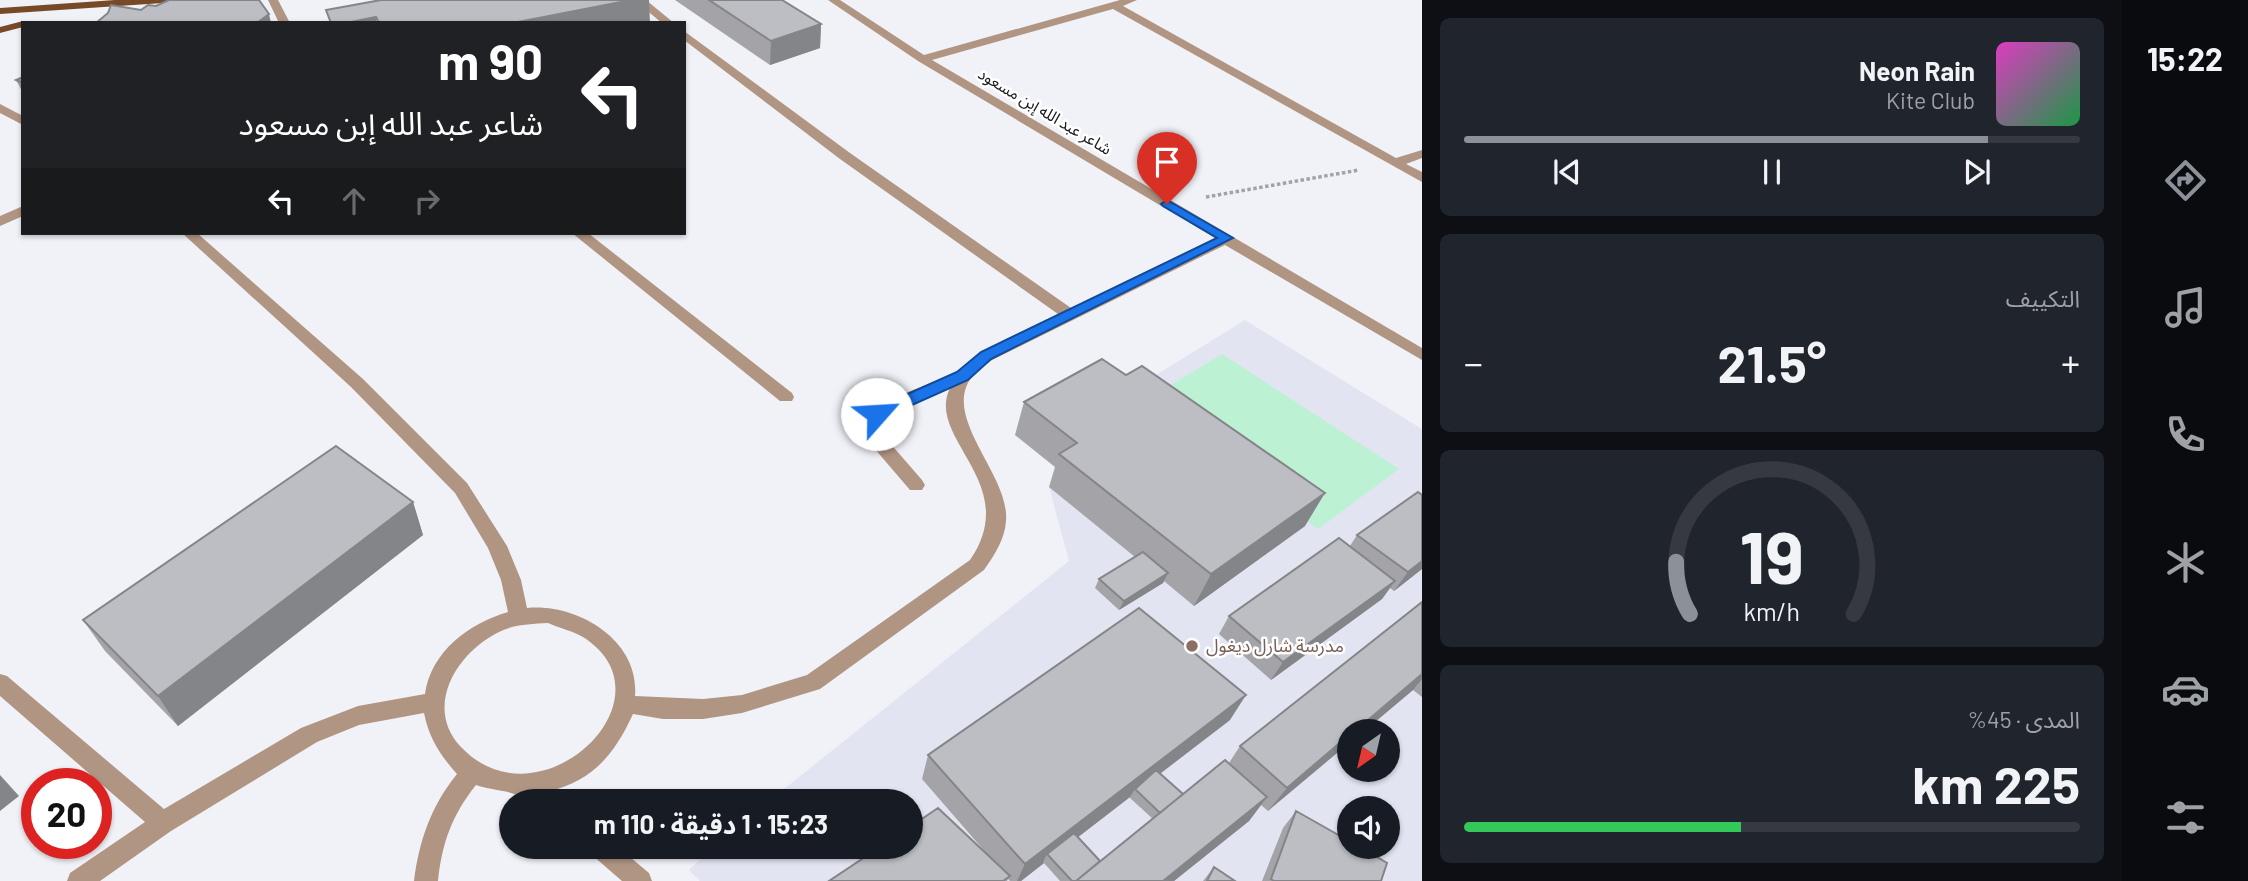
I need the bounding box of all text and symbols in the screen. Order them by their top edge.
text: 90 m [438,31,543,90]
text: 15:22 [2147,39,2223,77]
icon: left [567,49,658,140]
text: Neon Rain [1859,55,1975,86]
street label: شاعر عبد الله إبن مسعود [974,63,1115,160]
text: Kite Club [1886,86,1975,114]
text: شاعر عبد الله إبن مسعود [239,103,543,141]
pin [1137,132,1197,204]
icon: arrive [1148,143,1186,181]
icon: previous [1548,153,1586,191]
icon: pause [1753,153,1791,191]
icon: next [1958,153,1996,191]
icon: directions [2161,156,2210,205]
icon: left [262,182,300,220]
icon: ahead [335,182,373,220]
icon: right [408,182,446,220]
icon: music [2161,283,2210,332]
text: التكييف [2006,284,2080,312]
text: 21.5° [1718,331,1826,393]
text: − [1464,339,1483,385]
text: + [2061,339,2080,385]
position arrow [840,377,914,451]
icon: phone [2161,410,2210,459]
text: 19 [1740,512,1804,600]
icon: climate [2161,538,2210,587]
text: km/h [1744,596,1800,626]
place label: مدرسة شارل ديغول [1206,634,1344,657]
marker: مدرسة شارل ديغول [1184,638,1200,654]
icon: car [2161,665,2210,714]
text: المدى · 45% [1967,705,2080,733]
north arrow [1337,719,1400,782]
map controls [1337,719,1400,859]
text: 225 km [1912,752,2080,814]
speed limit sign: 20 [21,768,112,859]
icon: filters [2161,793,2210,842]
button: sound [1337,796,1400,859]
text: 15:23 · 1 دقيقة · 110 m [594,808,828,839]

